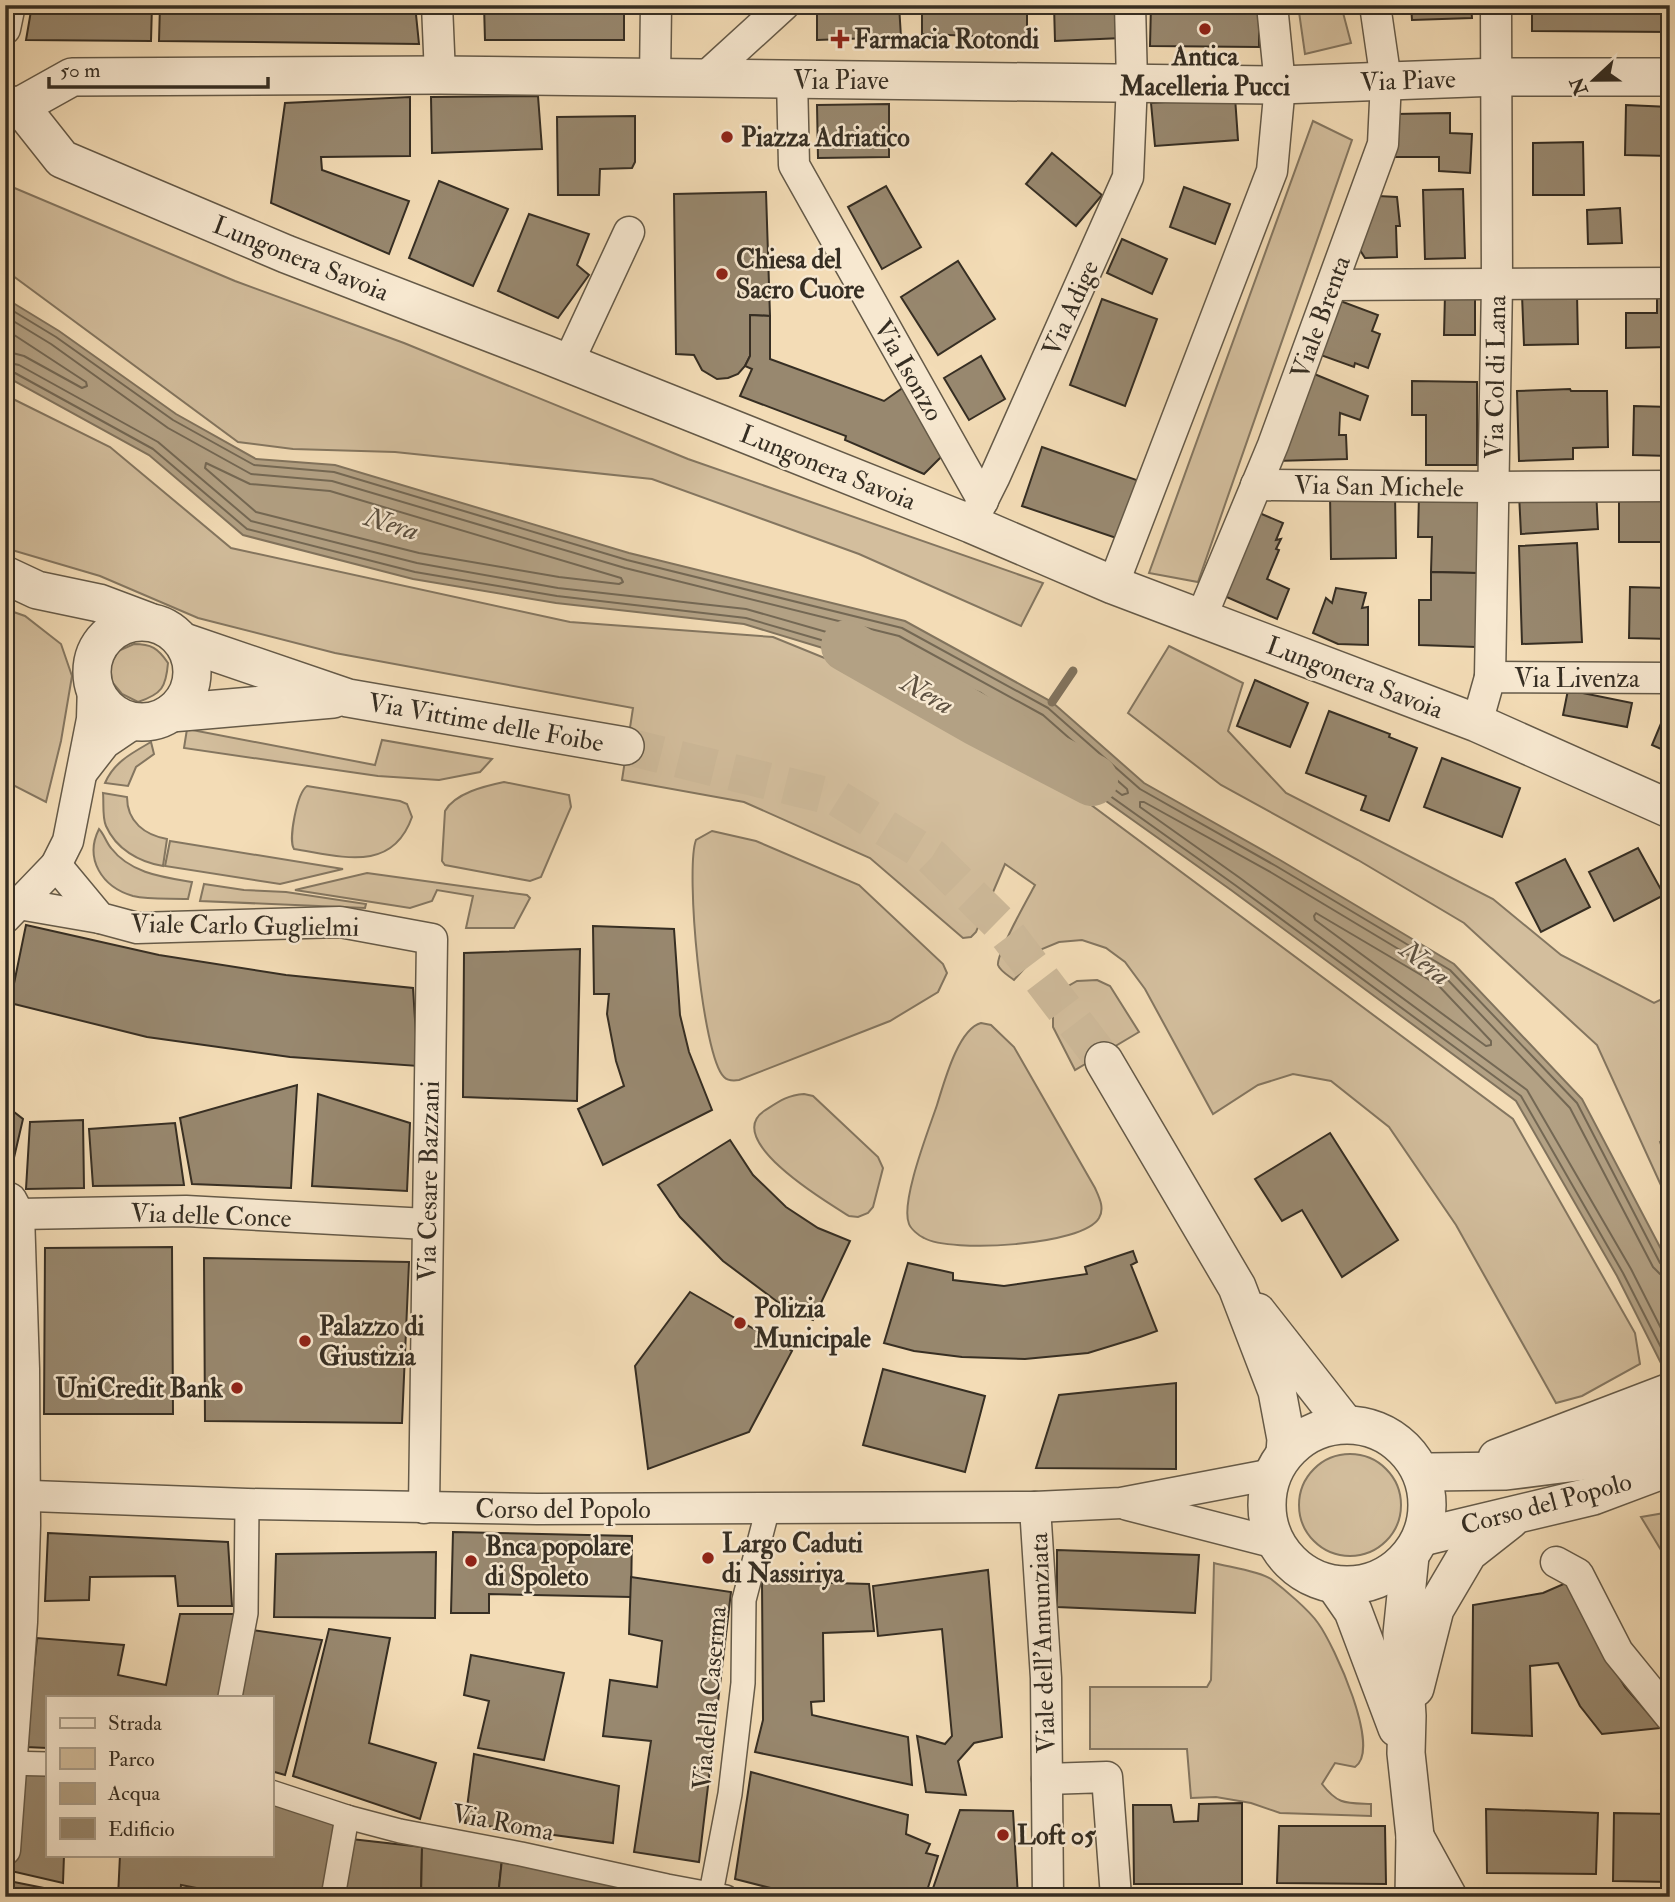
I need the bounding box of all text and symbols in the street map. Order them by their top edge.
marker: Antica Macelleria Pucci [1197,21,1213,37]
place label: Farmacia Rotondi [854,24,1039,56]
marker: Farmacia Rotondi [832,31,848,47]
place label: Antica Macelleria Pucci [1119,41,1290,103]
scale bar [49,46,268,90]
north arrow [1560,46,1630,116]
text: 50 m [60,57,101,84]
street label: Via Piave [1360,63,1456,99]
street label: Via Piave [793,65,889,97]
text: N [1564,73,1594,99]
place label: Piazza Adriatico [741,122,910,154]
marker: Piazza Adriatico [719,129,735,145]
street label: Lungonera Savoia [208,209,394,309]
place label: Chiesa del Sacro Cuore [736,244,865,306]
street label: Viale Brenta [1284,251,1358,383]
street label: Via Adige [1036,256,1106,361]
marker: Chiesa del Sacro Cuore [714,266,730,282]
street label: Via Col di Lana [1479,295,1513,459]
street label: Via Isonzo [866,314,950,427]
street label: Lungonera Savoia [735,418,921,518]
street label: Via San Michele [1294,470,1464,504]
water label: Nera [358,499,423,549]
street label: Lungonera Savoia [1262,629,1448,726]
street label: Via Livenza [1514,663,1640,695]
water label: Nera [893,665,960,723]
street label: Via Vittime delle Foibe [366,687,606,759]
street label: Viale Carlo Guglielmi [130,908,360,944]
water label: Nera [1391,931,1457,994]
street label: Via Cesare Bazzani [411,1080,447,1282]
street label: Via delle Conce [130,1197,292,1235]
place label: Polizia Municipale [753,1293,871,1356]
place label: Palazzo di Giustizia [319,1311,425,1373]
marker: Polizia Municipale [732,1315,748,1331]
marker: Palazzo di Giustizia [297,1333,313,1349]
place label: UniCredit Bank [55,1373,224,1405]
marker: UniCredit Bank [229,1380,245,1396]
street label: Corso del Popolo [1457,1466,1635,1543]
street label: Corso del Popolo [475,1494,651,1527]
place label: Largo Caduti di Nassiriya [722,1528,863,1591]
place label: Bnca popolare di Spoleto [485,1531,631,1594]
street label: Viale dell'Annunziata [1023,1532,1063,1754]
marker: Largo Caduti di Nassiriya [700,1550,716,1566]
marker: Bnca popolare di Spoleto [463,1553,479,1569]
street label: Via della Caserma [686,1605,734,1791]
legend [46,1696,273,1856]
text: Strada [108,1710,162,1737]
text: Parco [108,1746,155,1773]
text: Acqua [107,1780,161,1807]
street label: Via Roma [449,1797,557,1849]
text: Edificio [108,1816,175,1843]
place label: Loft 05 [1017,1820,1096,1852]
marker: Loft 05 [995,1827,1011,1843]

